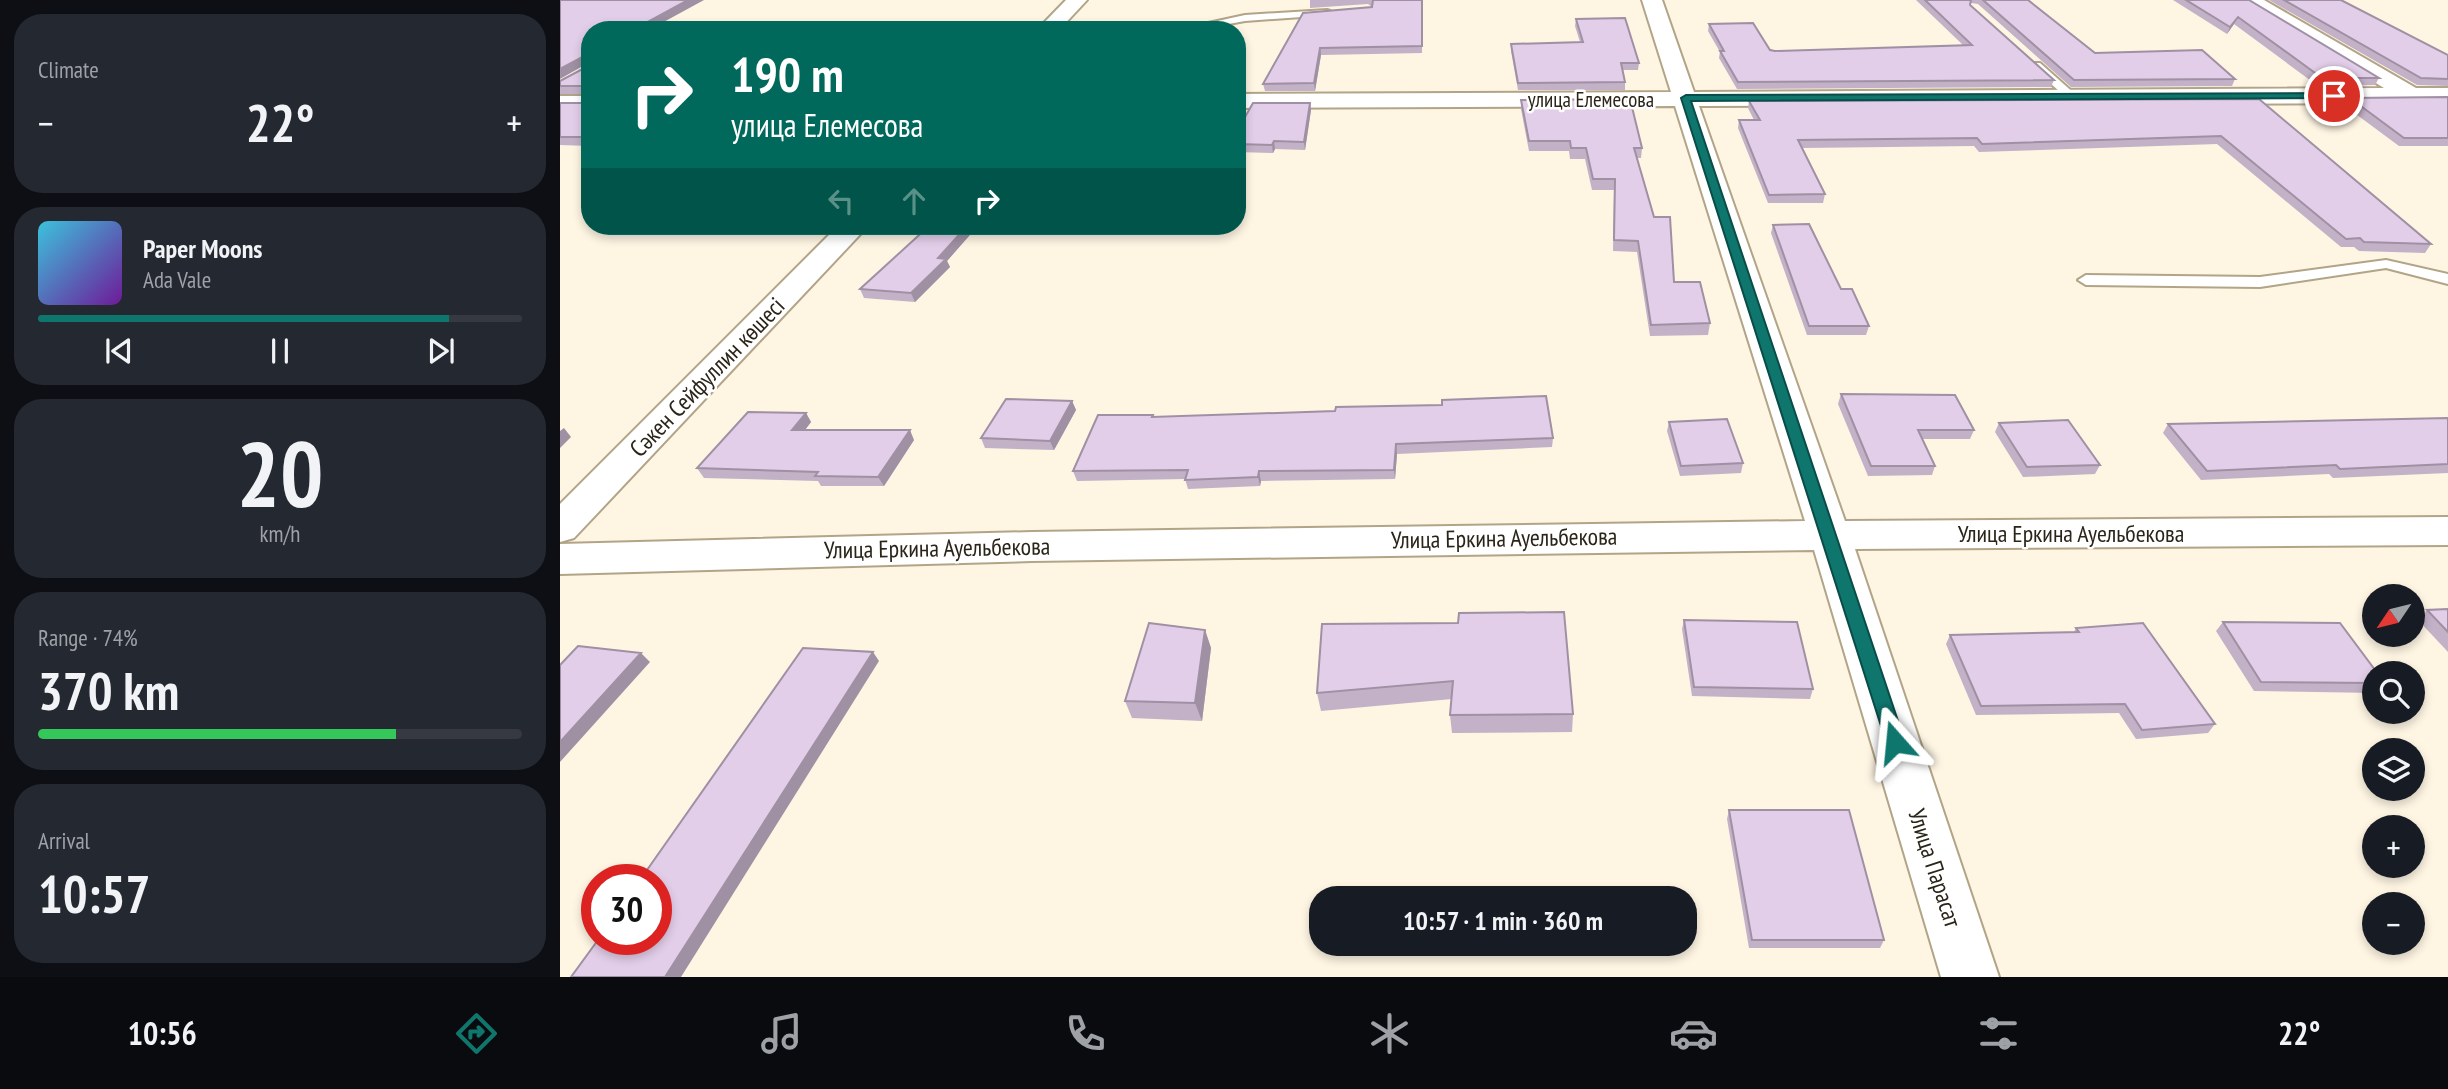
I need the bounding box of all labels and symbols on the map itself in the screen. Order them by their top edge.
pin [2304,66,2364,126]
street label: улица Елемесова [1528,86,1654,113]
street label: Сәкен Сейфуллин көшесі [623,291,791,463]
street label: Улица Еркина Ауельбекова [1958,518,2184,549]
street label: Улица Еркина Ауельбекова [1390,521,1618,555]
street label: Улица Еркина Ауельбекова [823,531,1051,565]
north arrow [2362,584,2426,648]
position arrow [1858,705,1932,779]
street label: Улица Парасат [1901,805,1969,931]
speed limit sign: 30 [581,864,672,955]

